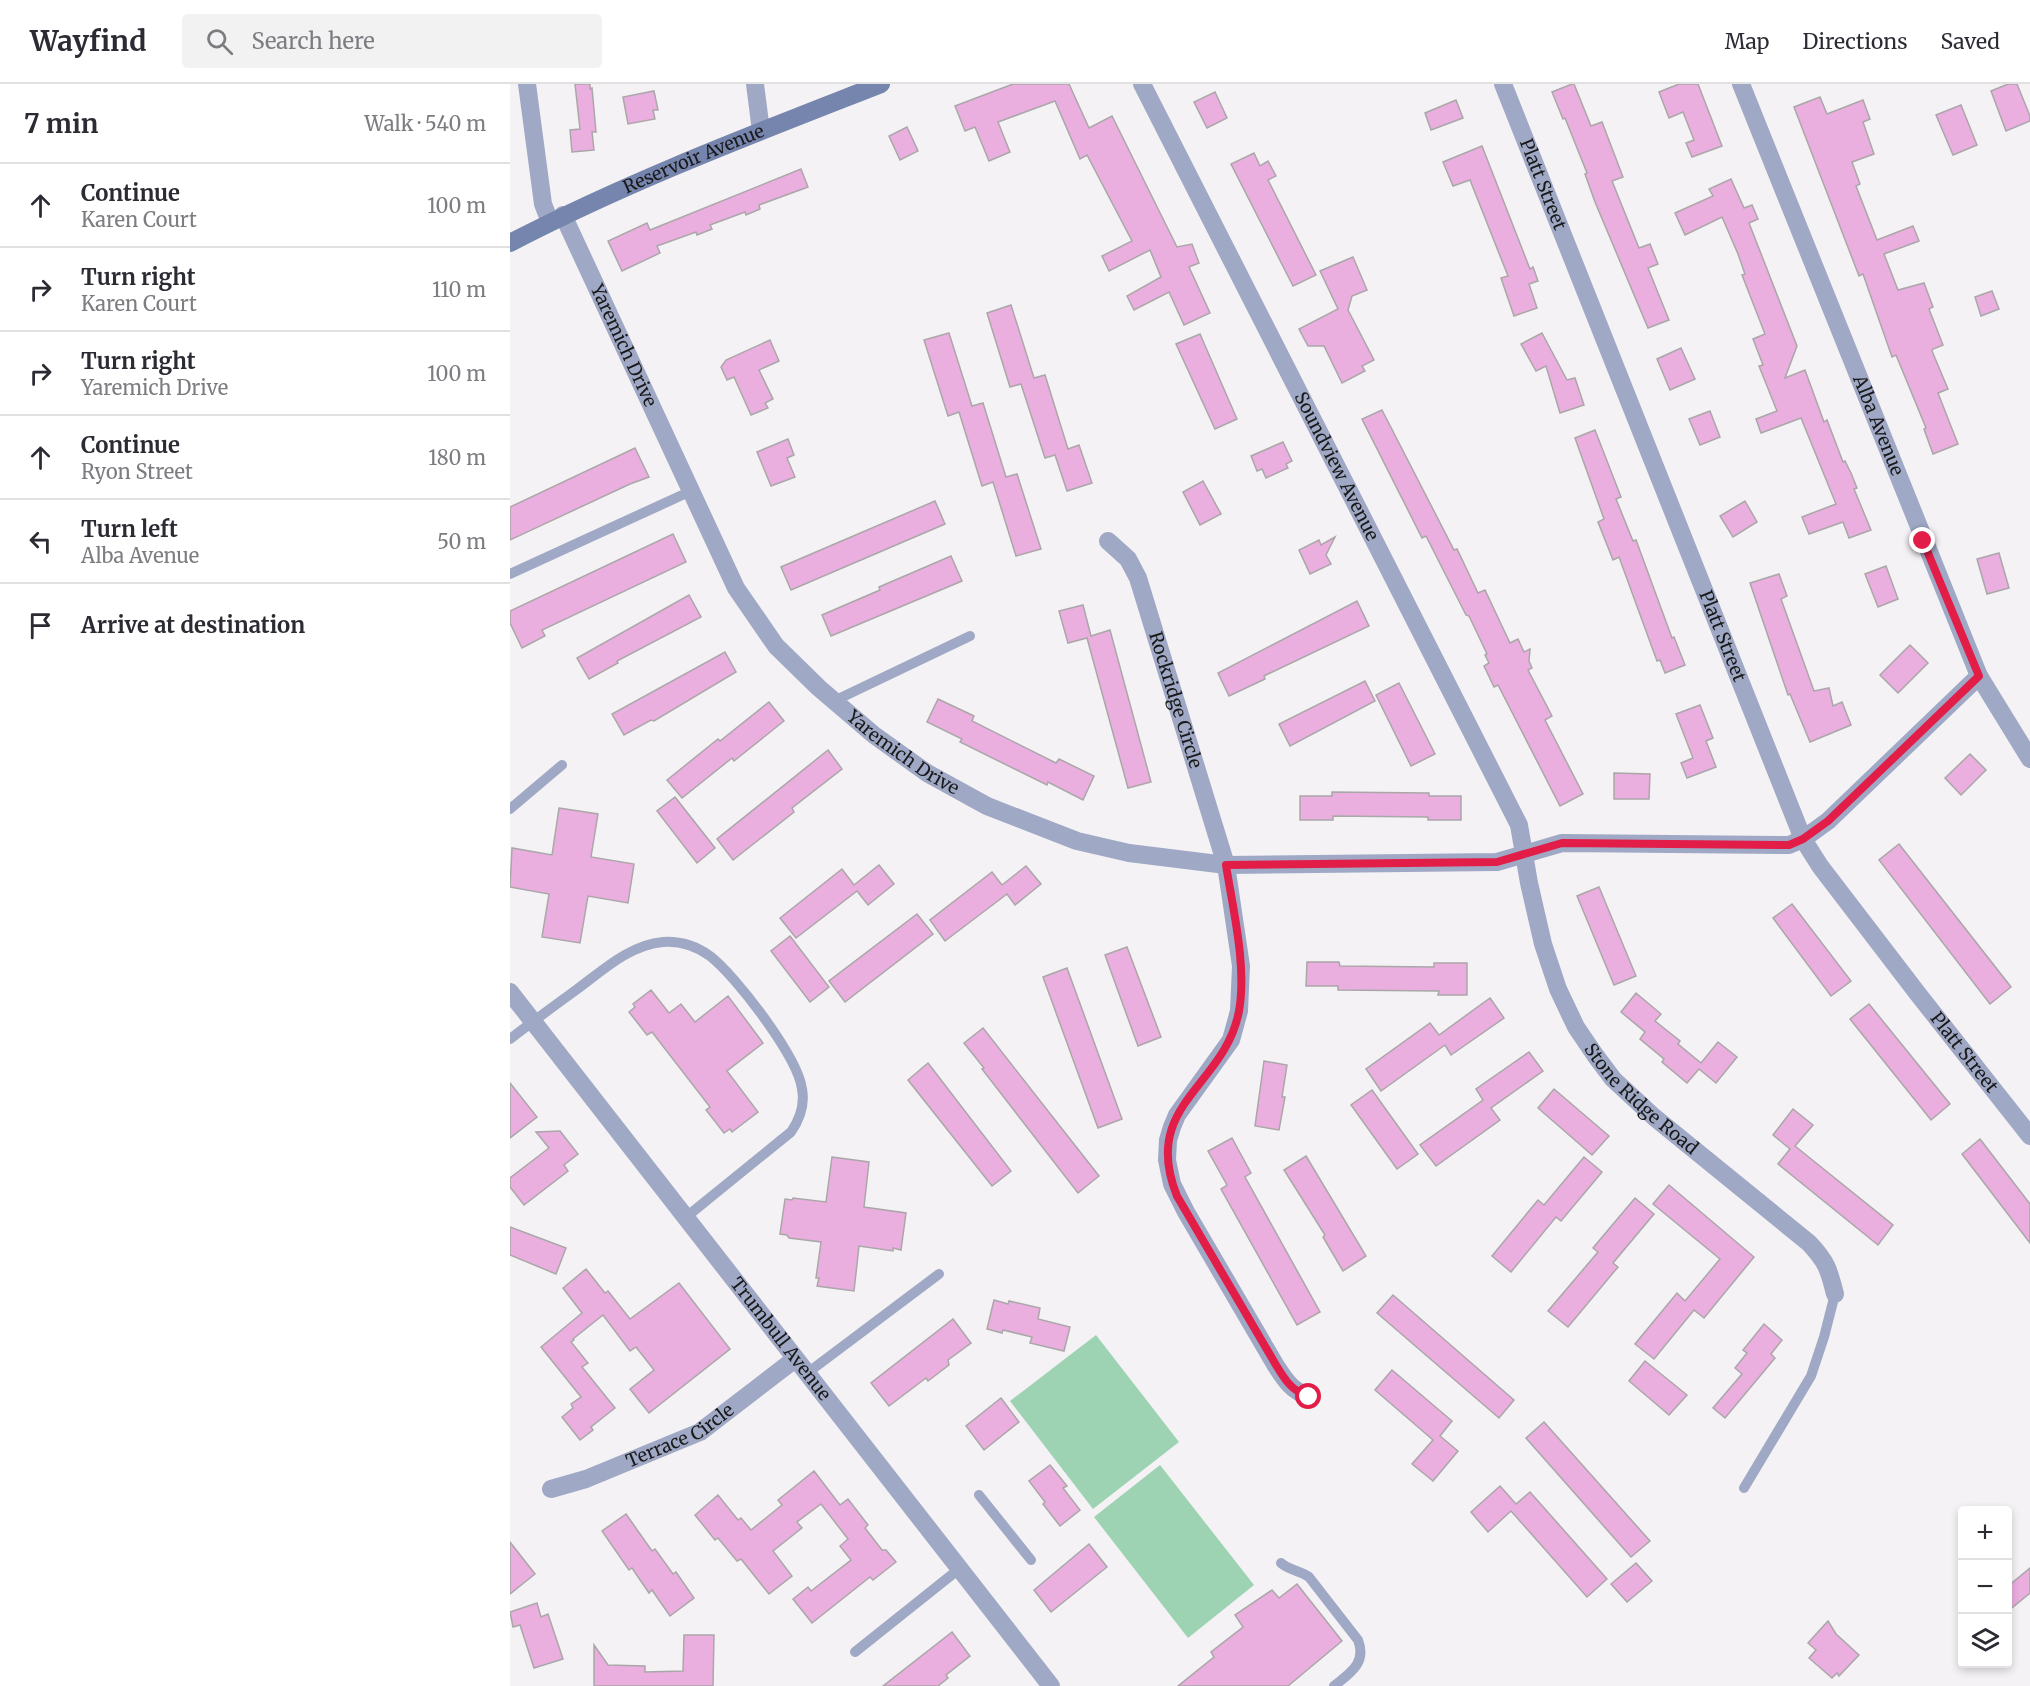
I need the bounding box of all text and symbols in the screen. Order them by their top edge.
search box [182,14,602,68]
text: Wayfind [30,23,146,59]
icon: search [203,25,236,58]
text: Search here [251,27,375,55]
text: Map [1725,28,1769,55]
text: Directions [1802,28,1907,55]
text: Saved [1940,28,2000,55]
text: 7 min [24,107,98,140]
text: Walk · 540 m [365,111,486,136]
street label: Reservoir Avenue [619,119,767,198]
street label: Platt Street [1515,135,1572,233]
text: Continue [81,179,180,207]
icon: ahead [24,189,57,222]
text: 100 m [427,193,486,218]
text: Karen Court [81,207,197,232]
text: Turn right [81,263,195,291]
icon: right [24,273,57,306]
text: 110 m [432,277,486,302]
street label: Yaremich Drive [585,280,662,410]
text: Karen Court [81,291,197,316]
text: Turn right [81,347,195,375]
icon: right [24,357,57,390]
text: 100 m [427,361,486,386]
street label: Alba Avenue [1848,371,1909,479]
text: Yaremich Drive [81,375,228,400]
street label: Soundview Avenue [1290,388,1384,544]
text: Continue [81,431,180,459]
icon: ahead [24,441,57,474]
text: 180 m [428,445,486,470]
text: Ryon Street [81,459,193,484]
text: Turn left [81,515,178,543]
icon: left [24,525,57,558]
route end [1909,527,1935,553]
text: 50 m [437,529,486,554]
text: Alba Avenue [81,543,199,568]
street label: Platt Street [1694,587,1751,685]
icon: arrive [24,609,57,642]
text: Arrive at destination [81,611,305,639]
street label: Rockridge Circle [1144,629,1208,771]
street label: Yaremich Drive [842,704,963,799]
street label: Platt Street [1926,1007,2003,1097]
street label: Stone Ridge Road [1579,1039,1703,1159]
street label: Trumbull Avenue [726,1272,836,1405]
route start [1295,1383,1321,1409]
street label: Terrace Circle [622,1398,738,1472]
map controls [1958,1506,2012,1668]
button: + [1958,1506,2012,1560]
button: − [1958,1560,2012,1614]
button: layers [1958,1614,2012,1668]

